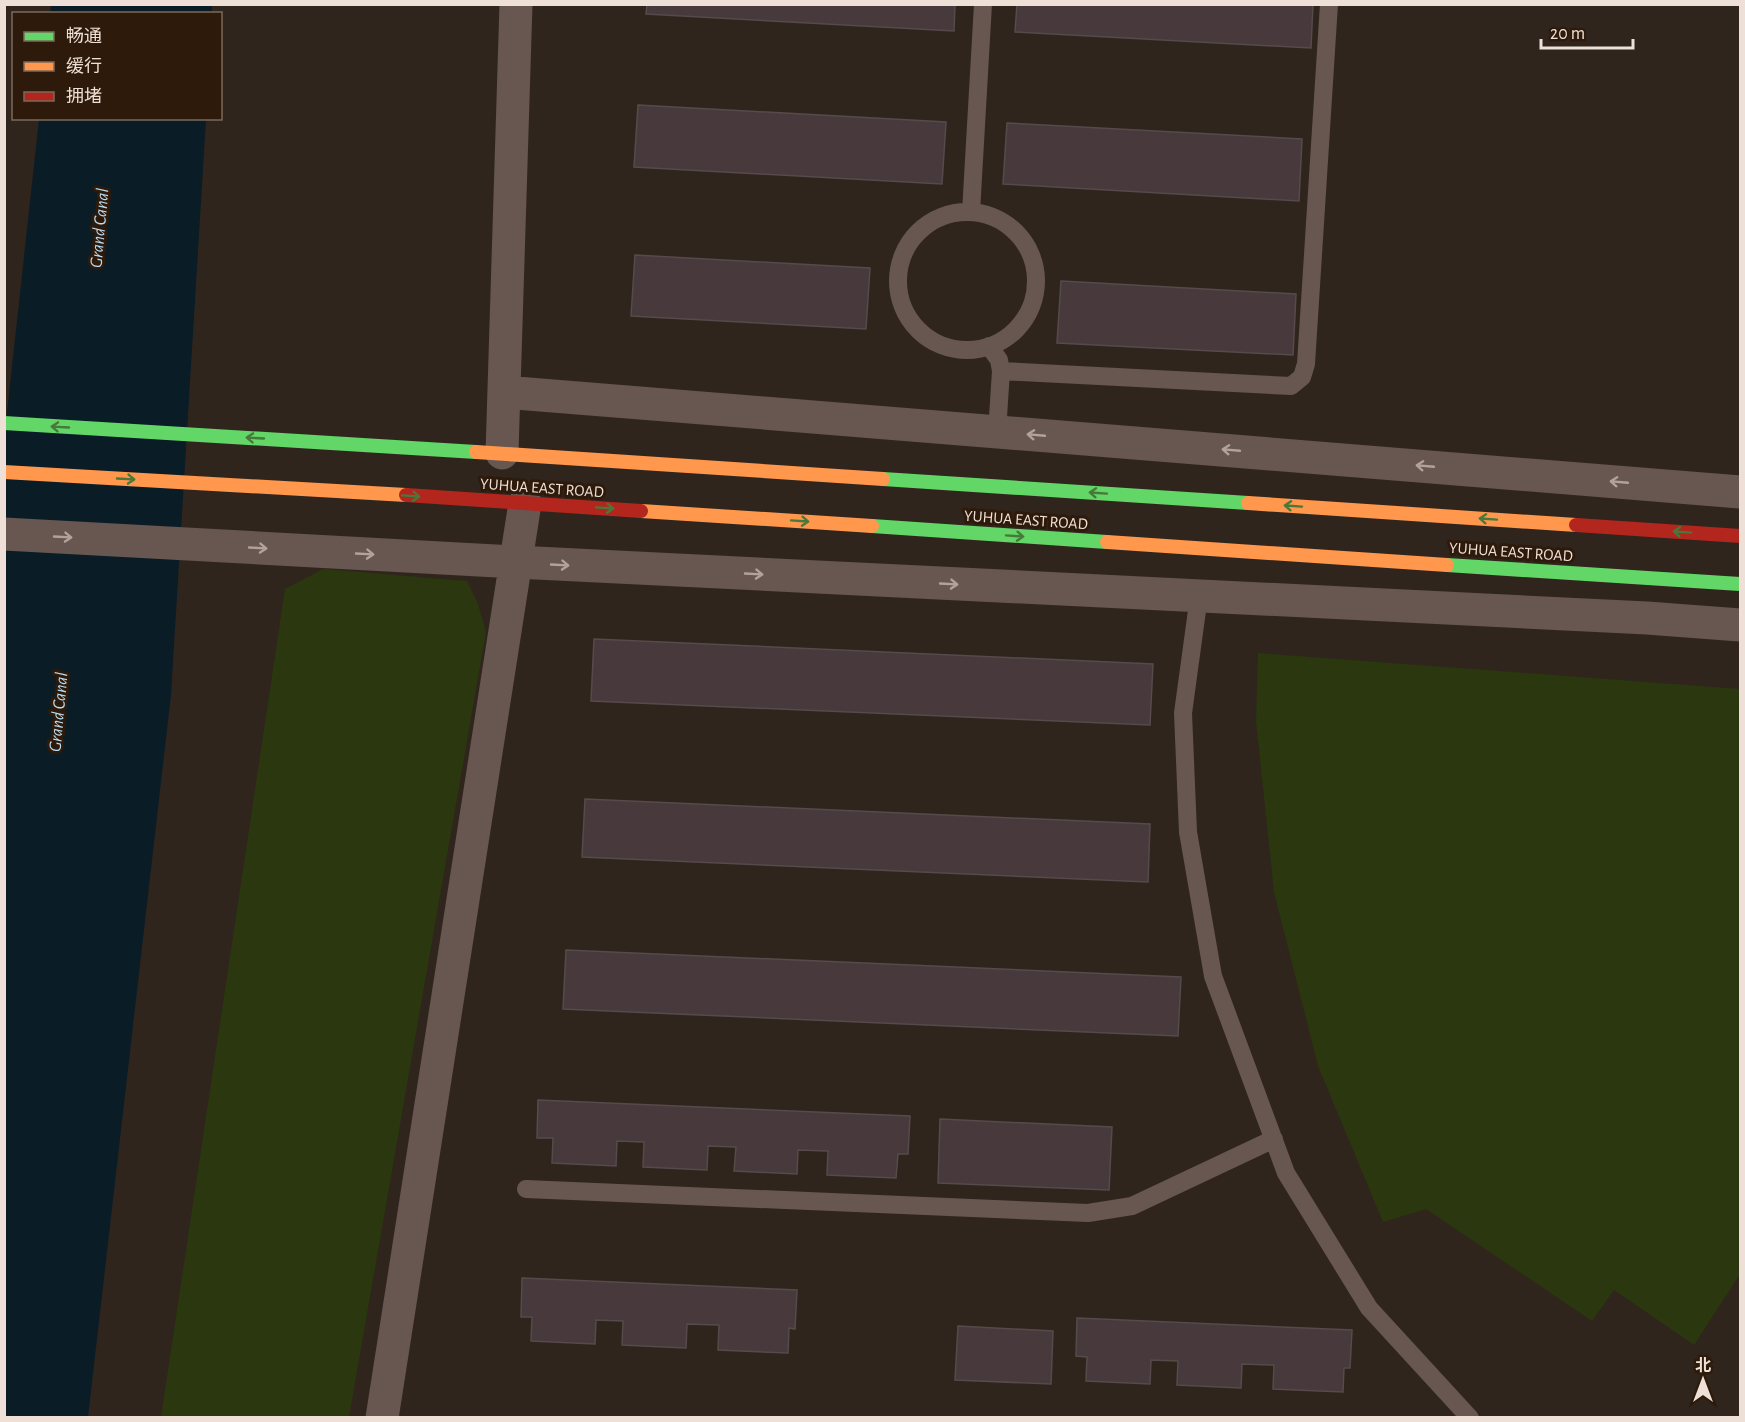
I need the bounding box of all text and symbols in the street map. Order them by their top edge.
legend [12,12,222,120]
scale bar [1541,12,1632,50]
text: 20 m [1550,25,1585,43]
text: 畅通 [66,26,102,46]
text: 缓行 [66,56,102,76]
text: 拥堵 [66,86,102,106]
water label: Grand Canal [88,187,112,269]
one-way arrow [51,421,71,432]
one-way arrow [1027,429,1047,440]
one-way arrow [246,432,266,443]
one-way arrow [1221,444,1241,455]
one-way arrow [1416,460,1435,471]
one-way arrow [115,473,135,484]
street label: YUHUA EAST ROAD [480,476,604,500]
one-way arrow [1610,476,1630,487]
one-way arrow [1089,487,1109,498]
one-way arrow [400,490,420,501]
one-way arrow [1284,500,1304,511]
one-way arrow [595,503,615,514]
street label: YUHUA EAST ROAD [964,508,1088,532]
one-way arrow [1478,513,1498,524]
one-way arrow [789,516,809,527]
one-way arrow [1673,526,1693,537]
one-way arrow [1005,530,1025,541]
one-way arrow [52,532,72,543]
street label: YUHUA EAST ROAD [1449,540,1573,564]
one-way arrow [247,542,267,553]
one-way arrow [355,548,374,559]
one-way arrow [549,559,569,570]
one-way arrow [744,569,764,580]
one-way arrow [939,578,959,589]
water label: Grand Canal [47,671,71,753]
north arrow [1673,1350,1733,1410]
text: 北 [1695,1357,1711,1374]

